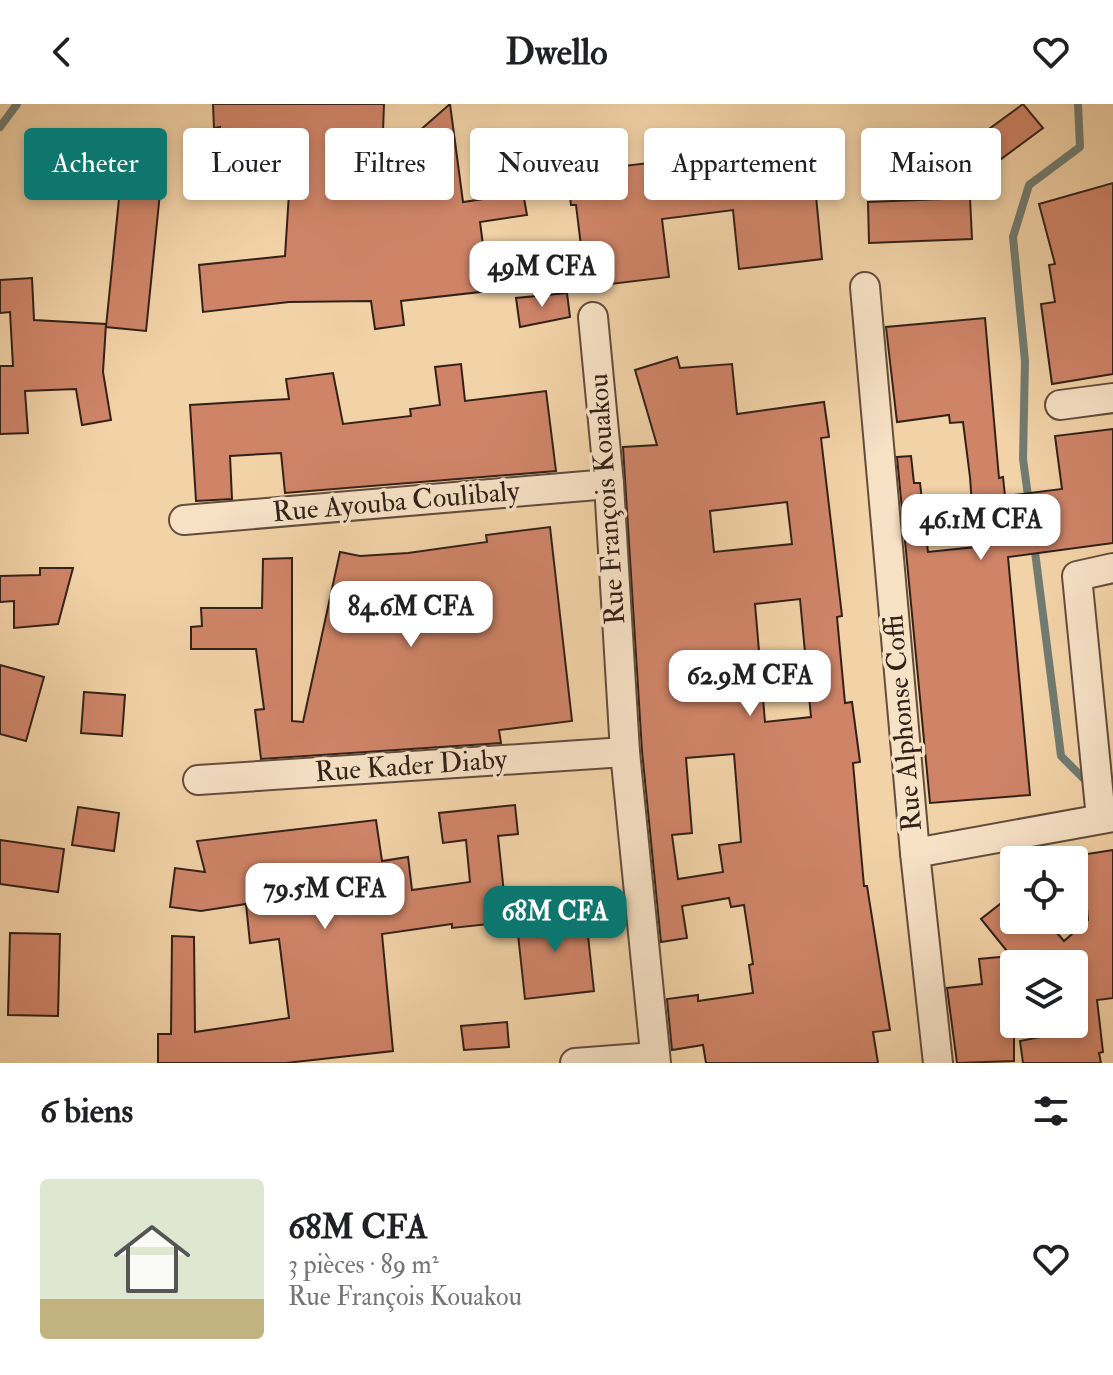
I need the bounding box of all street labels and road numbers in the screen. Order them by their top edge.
street label: Rue François Kouakou [581,372,633,626]
street label: Rue Ayouba Coulibaly [271,474,522,530]
street label: Rue Alphonse Coffi [876,613,930,833]
street label: Rue Kader Diaby [314,742,509,790]

